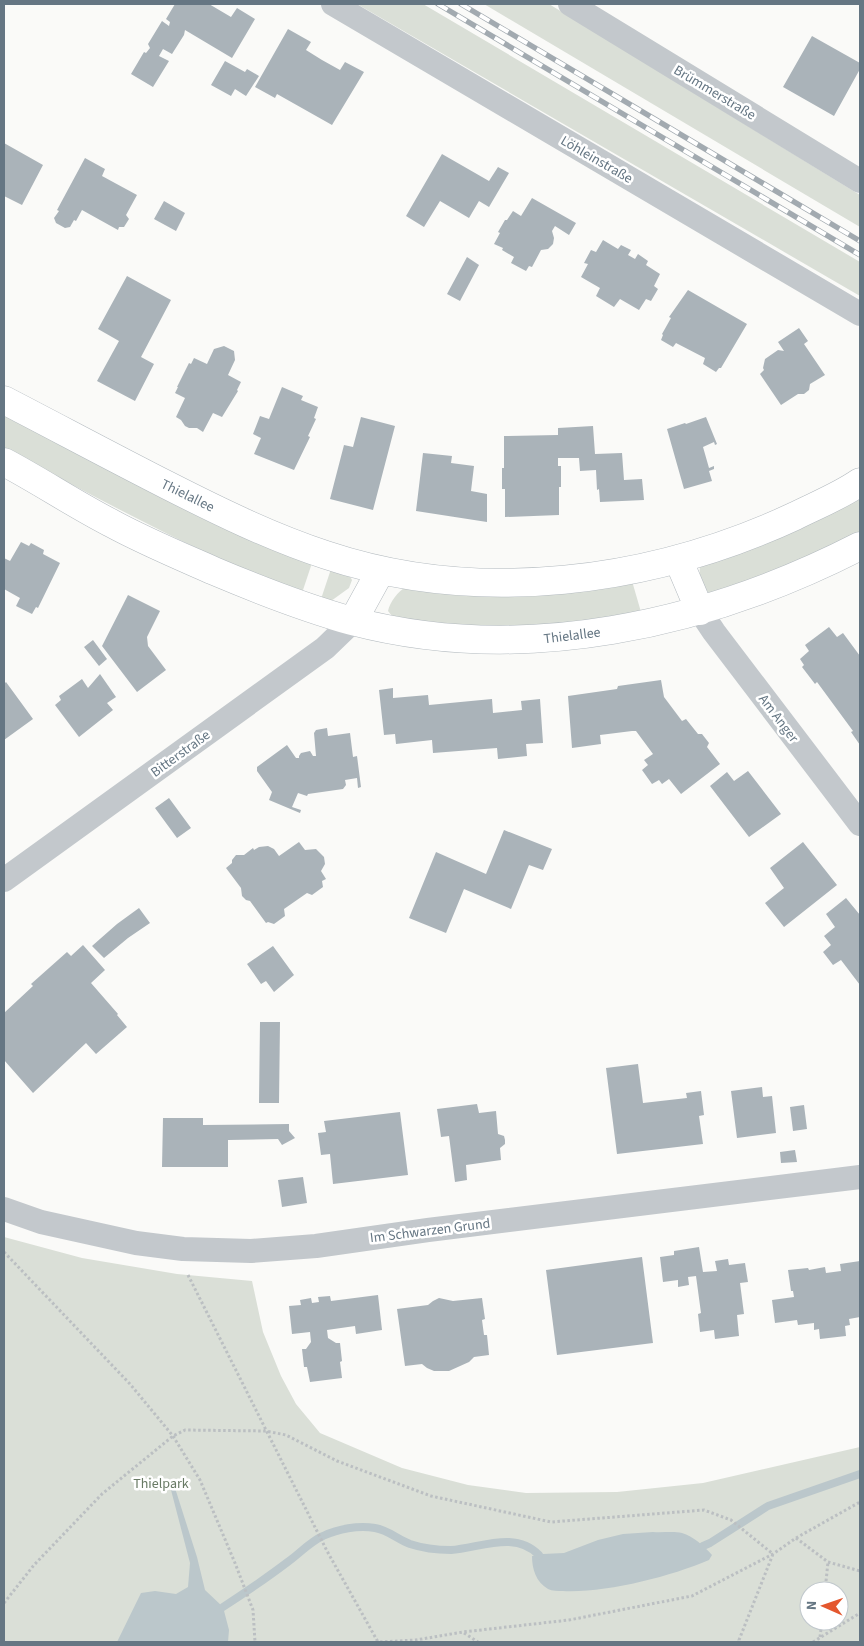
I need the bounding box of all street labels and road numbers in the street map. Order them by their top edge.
street label: Brümmerstraße [670,60,759,125]
street label: Löhleinstraße [557,131,636,189]
street label: Thielallee [157,474,218,517]
street label: Thielallee [543,623,602,649]
street label: Am Anger [753,690,803,747]
street label: Bitterstraße [147,725,215,782]
street label: Im Schwarzen Grund [369,1214,491,1248]

